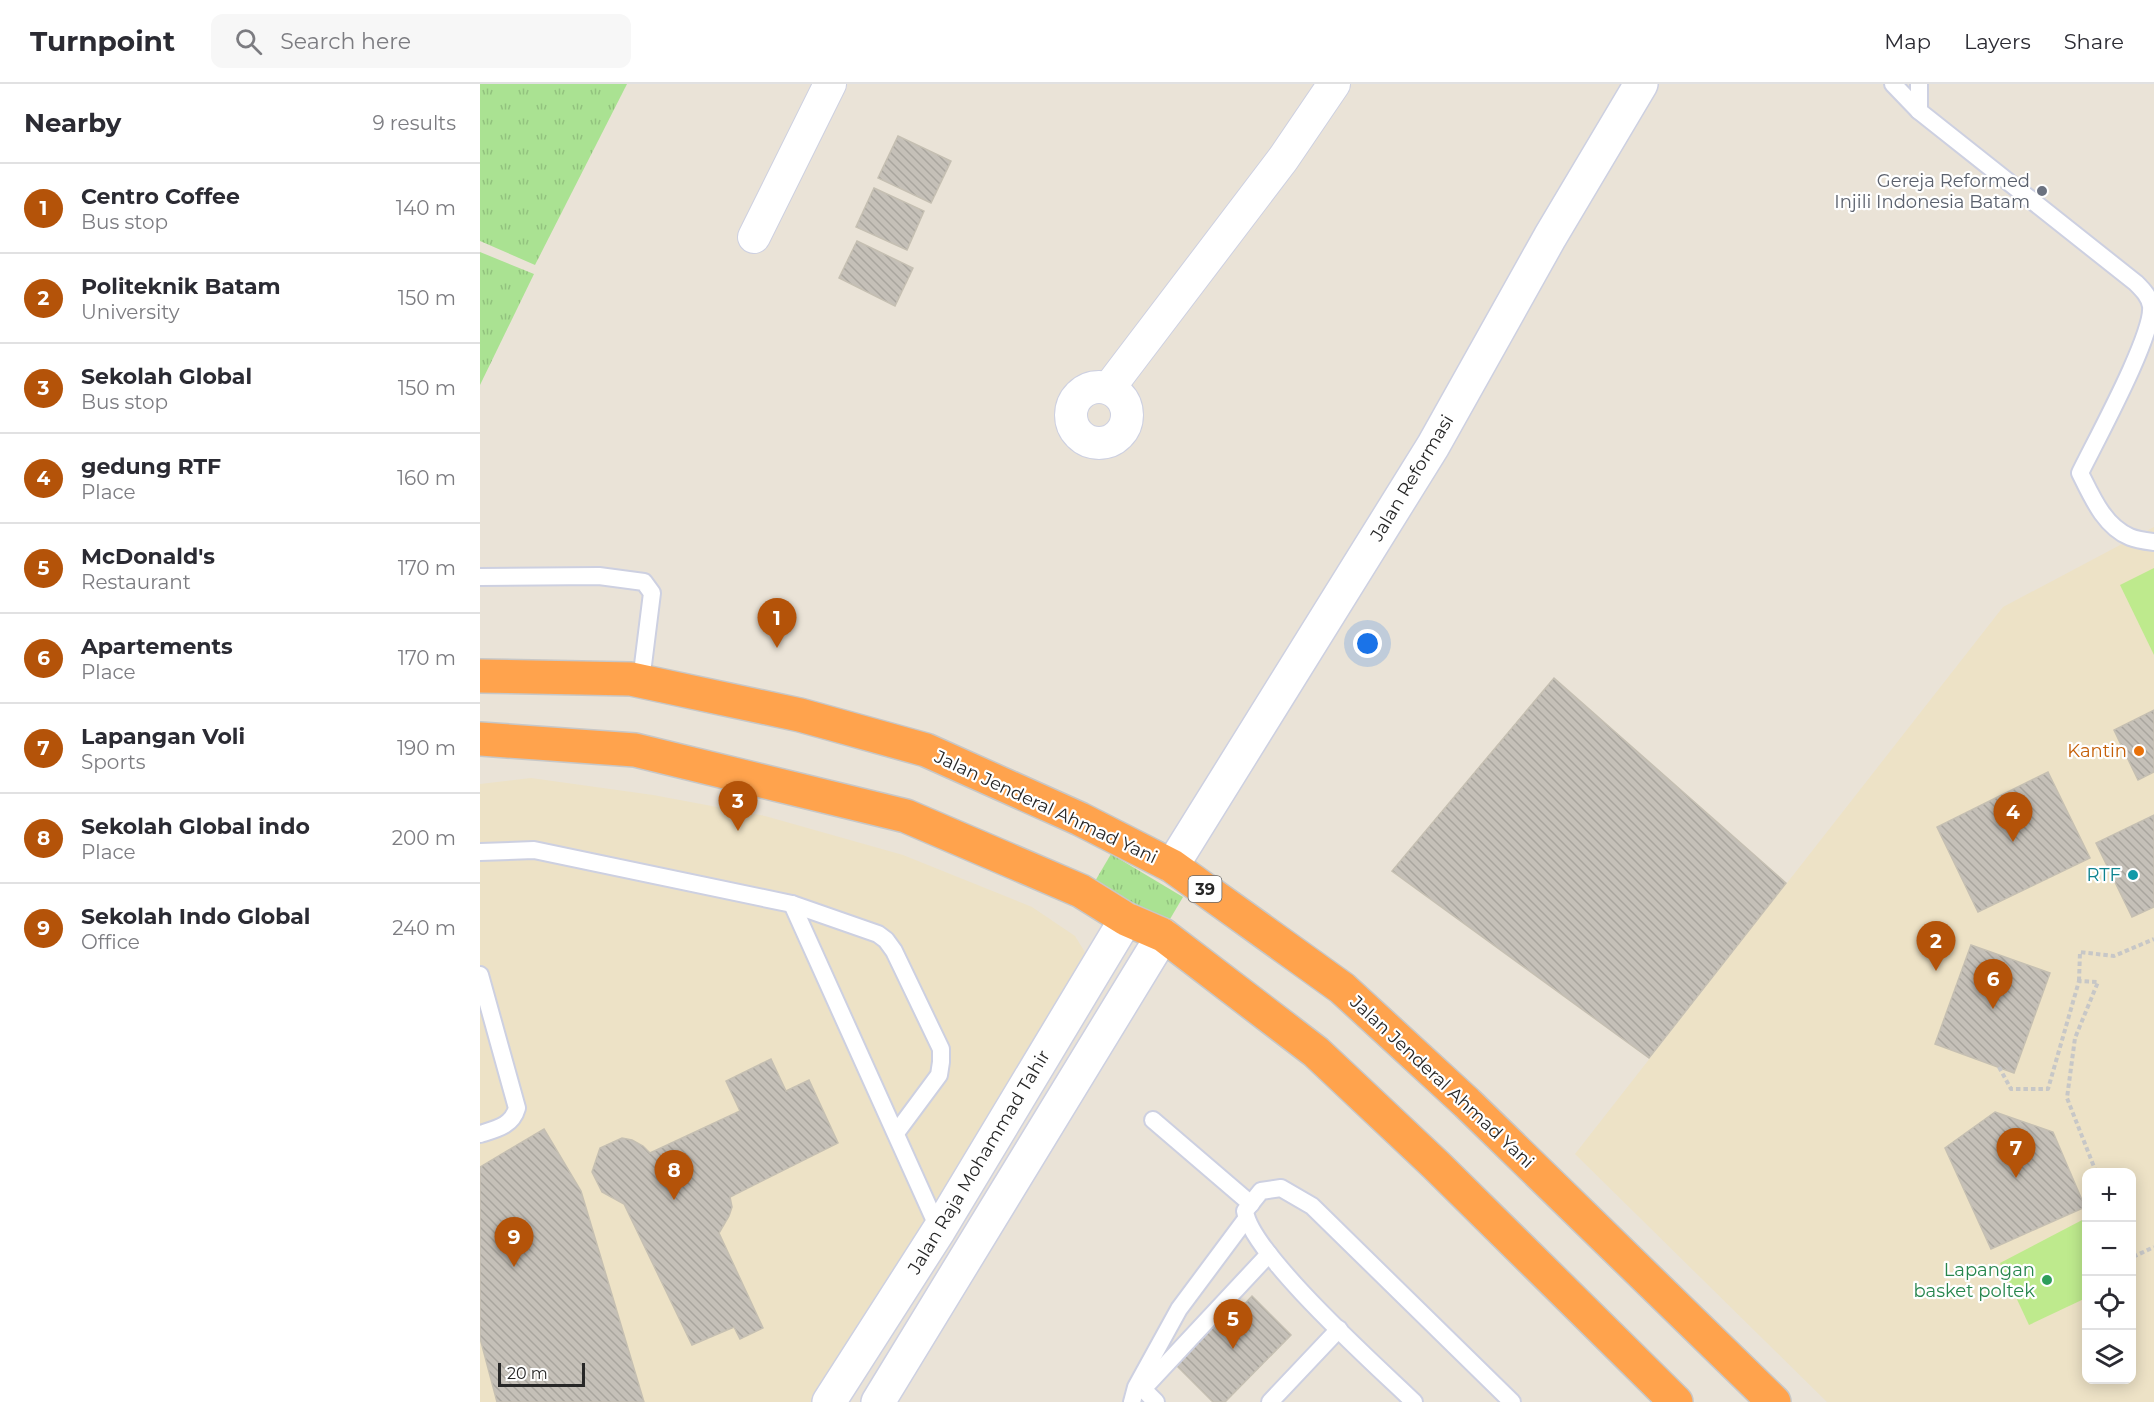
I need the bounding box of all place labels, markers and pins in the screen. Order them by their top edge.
place label: Gereja Reformed Injili Indonesia Batam [1834,170,2030,213]
marker: Gereja Reformed Injili Indonesia Batam [2035,184,2049,198]
pin: 1 [758,598,796,648]
place label: Kantin [2067,740,2127,762]
marker: Kantin [2132,744,2146,758]
pin: 3 [718,782,758,831]
pin: 4 [1994,792,2032,842]
place label: RTF [2086,864,2121,886]
marker: RTF [2126,868,2140,882]
pin: 2 [1916,922,1956,971]
pin: 6 [1974,960,2012,1009]
pin: 7 [1996,1128,2036,1178]
pin: 8 [654,1150,694,1200]
pin: 9 [495,1218,534,1267]
place label: Lapangan basket poltek [1913,1259,2035,1302]
marker: Lapangan basket poltek [2040,1273,2054,1287]
pin: 5 [1214,1300,1252,1349]

